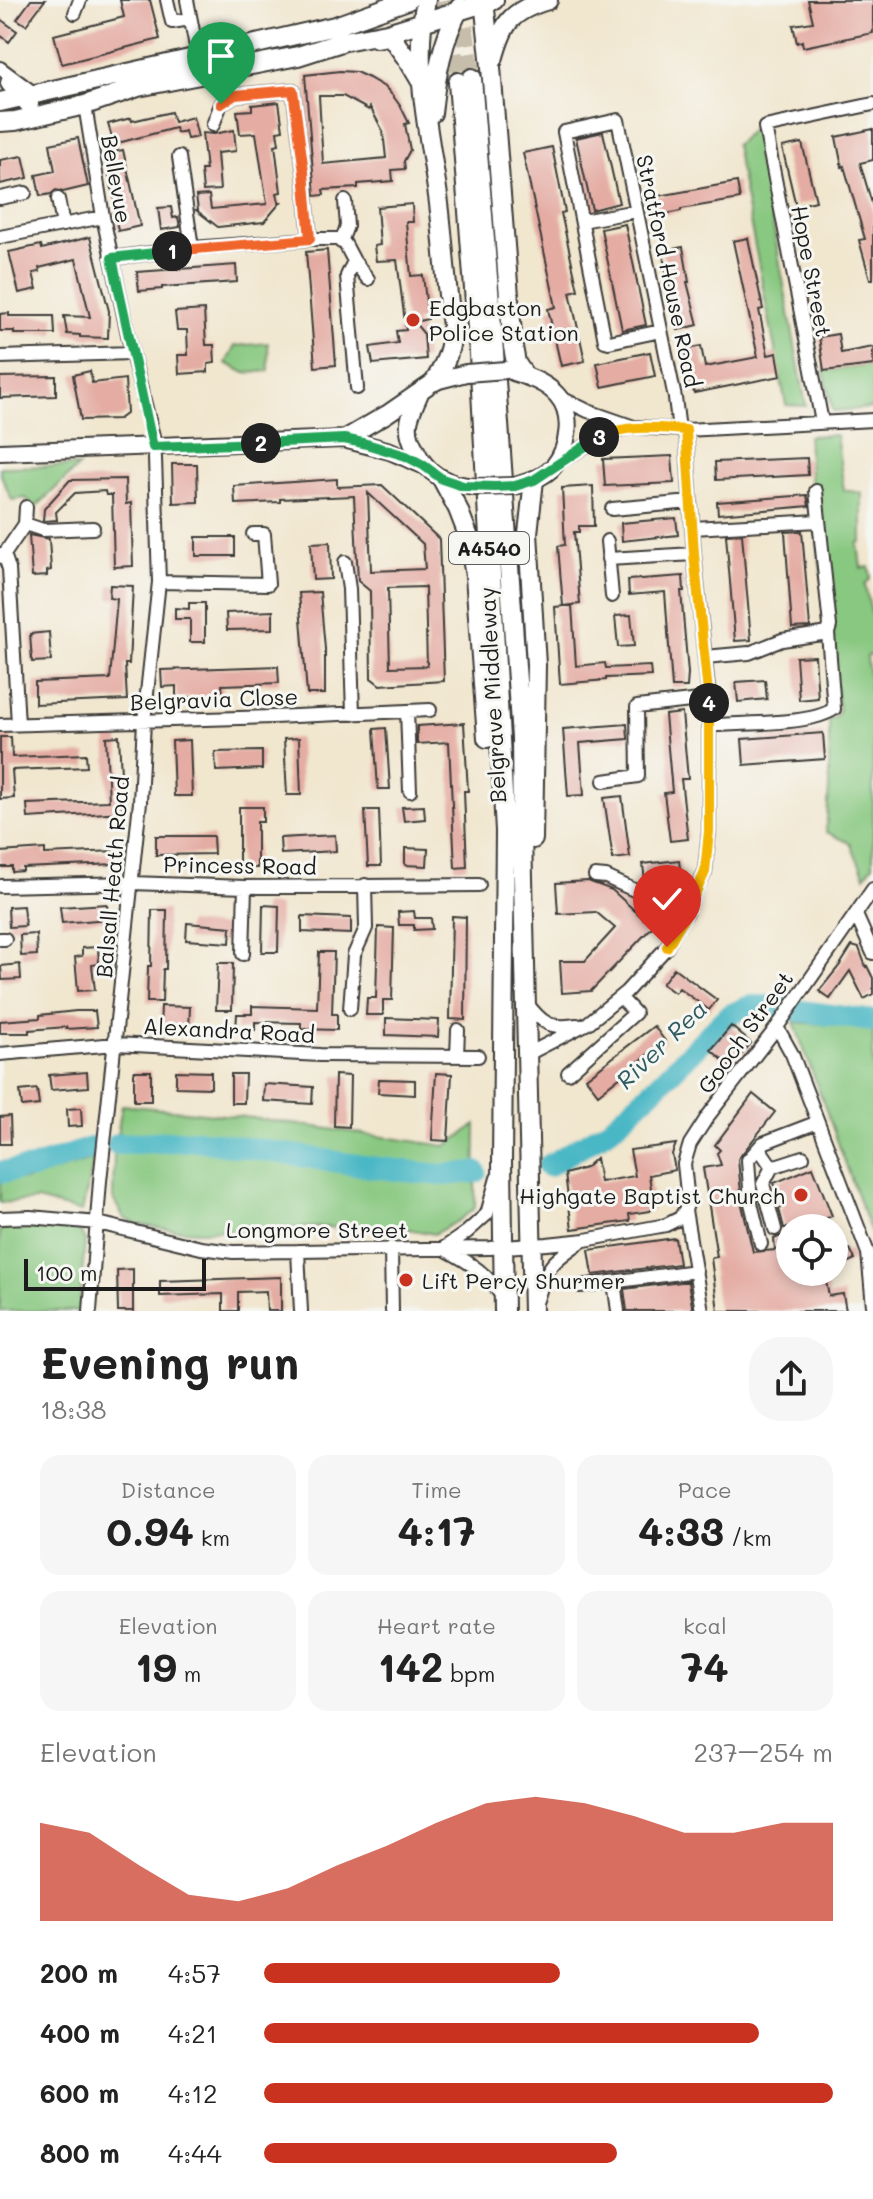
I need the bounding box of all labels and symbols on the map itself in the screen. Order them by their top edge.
pin [187,22,255,104]
street label: Bellevue [95,133,139,225]
street label: Stratford House Road [630,152,708,390]
street label: Hope Street [785,203,839,339]
pin: 1 [152,231,192,271]
place label: Edgbaston Police Station [429,293,579,347]
marker: Edgbaston Police Station [404,311,422,329]
pin: 3 [579,417,619,457]
pin: 2 [241,423,281,463]
road number: A4540 [449,532,529,564]
street label: Belgrave Middleway [472,586,512,804]
street label: Belgravia Close [130,682,298,716]
pin: 4 [689,683,729,723]
street label: Balsall Heath Road [89,775,135,979]
street label: Princess Road [163,849,317,881]
pin [633,865,701,947]
street label: Gooch Street [691,965,799,1099]
water label: River Rea [609,993,713,1095]
street label: Alexandra Road [142,1011,316,1049]
place label: Highgate Baptist Church [519,1181,785,1210]
marker: Highgate Baptist Church [792,1186,810,1204]
street label: Longmore Street [226,1215,408,1244]
scale bar [24,1255,206,1291]
place label: Lift Percy Shurmer [422,1266,625,1295]
marker: Lift Percy Shurmer [397,1271,415,1289]

